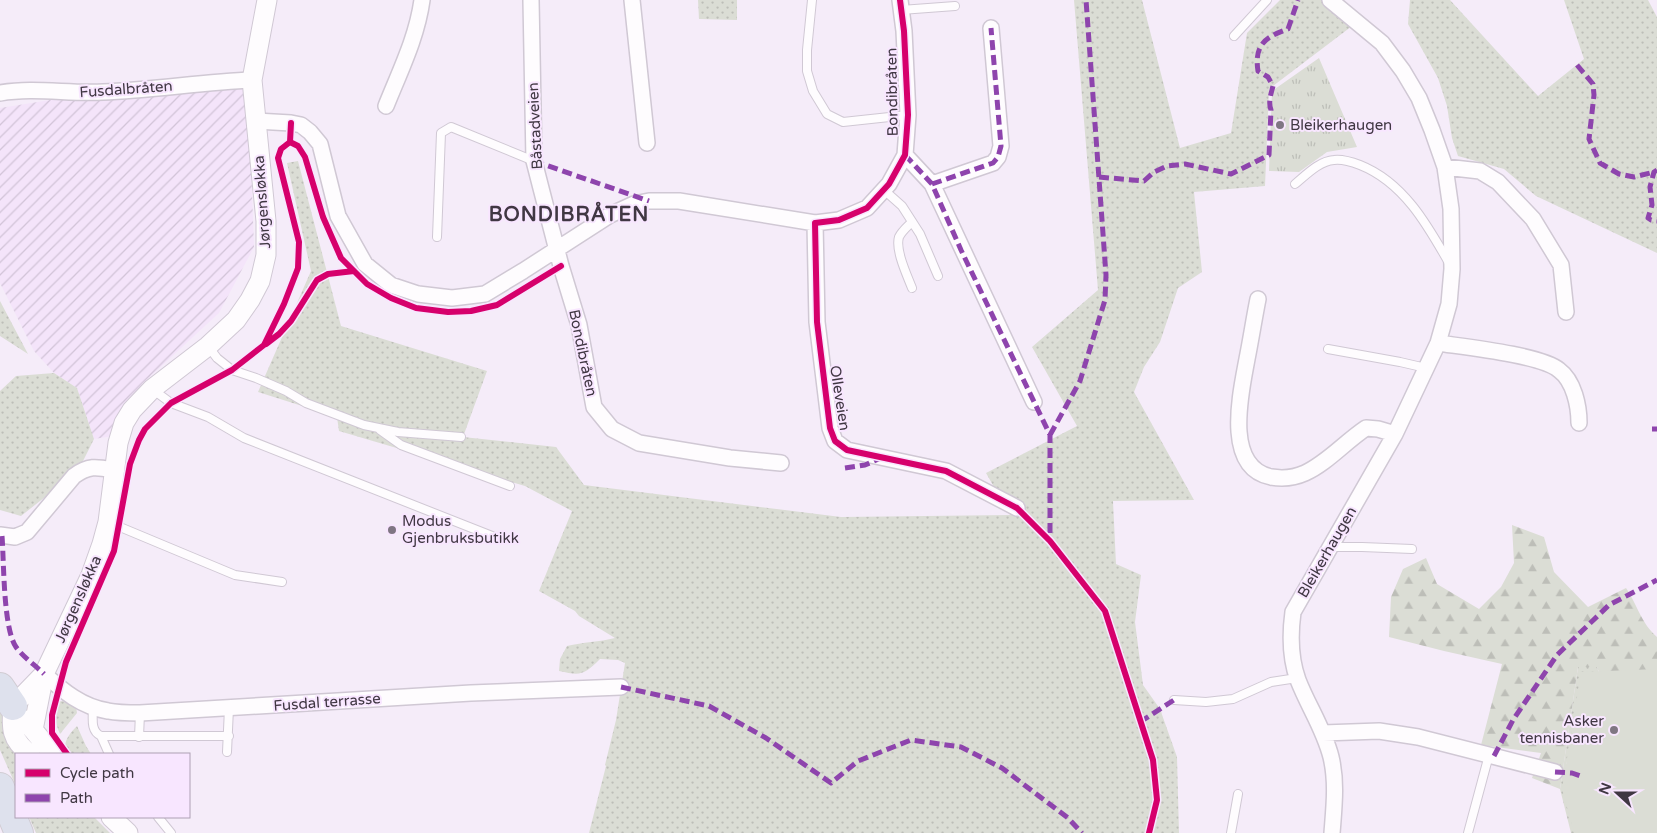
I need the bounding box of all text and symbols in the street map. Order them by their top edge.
street label: Bondibråten [882,48,902,136]
street label: Fusdalbråten [79,77,173,101]
street label: Båstadveien [524,82,546,170]
place label: Bleikerhaugen [1290,116,1392,134]
marker: Bleikerhaugen [1274,119,1286,131]
street label: Jørgensløkka [250,155,274,249]
district label: BONDIBRÅTEN [489,201,649,227]
street label: Bondibråten [565,308,601,398]
street label: Olleveien [826,364,854,432]
street label: Bleikerhaugen [1294,503,1360,601]
place label: Modus Gjenbruksbutikk [402,512,519,547]
marker: Modus Gjenbruksbutikk [386,524,398,536]
street label: Jørgensløkka [51,553,105,645]
street label: Fusdal terrasse [273,689,381,715]
place label: Asker tennisbaner [1519,712,1604,747]
marker: Asker tennisbaner [1608,724,1620,736]
legend [15,753,190,818]
text: Cycle path [60,764,134,782]
north arrow [1592,768,1642,818]
text: N [1595,780,1615,797]
text: Path [60,789,93,807]

